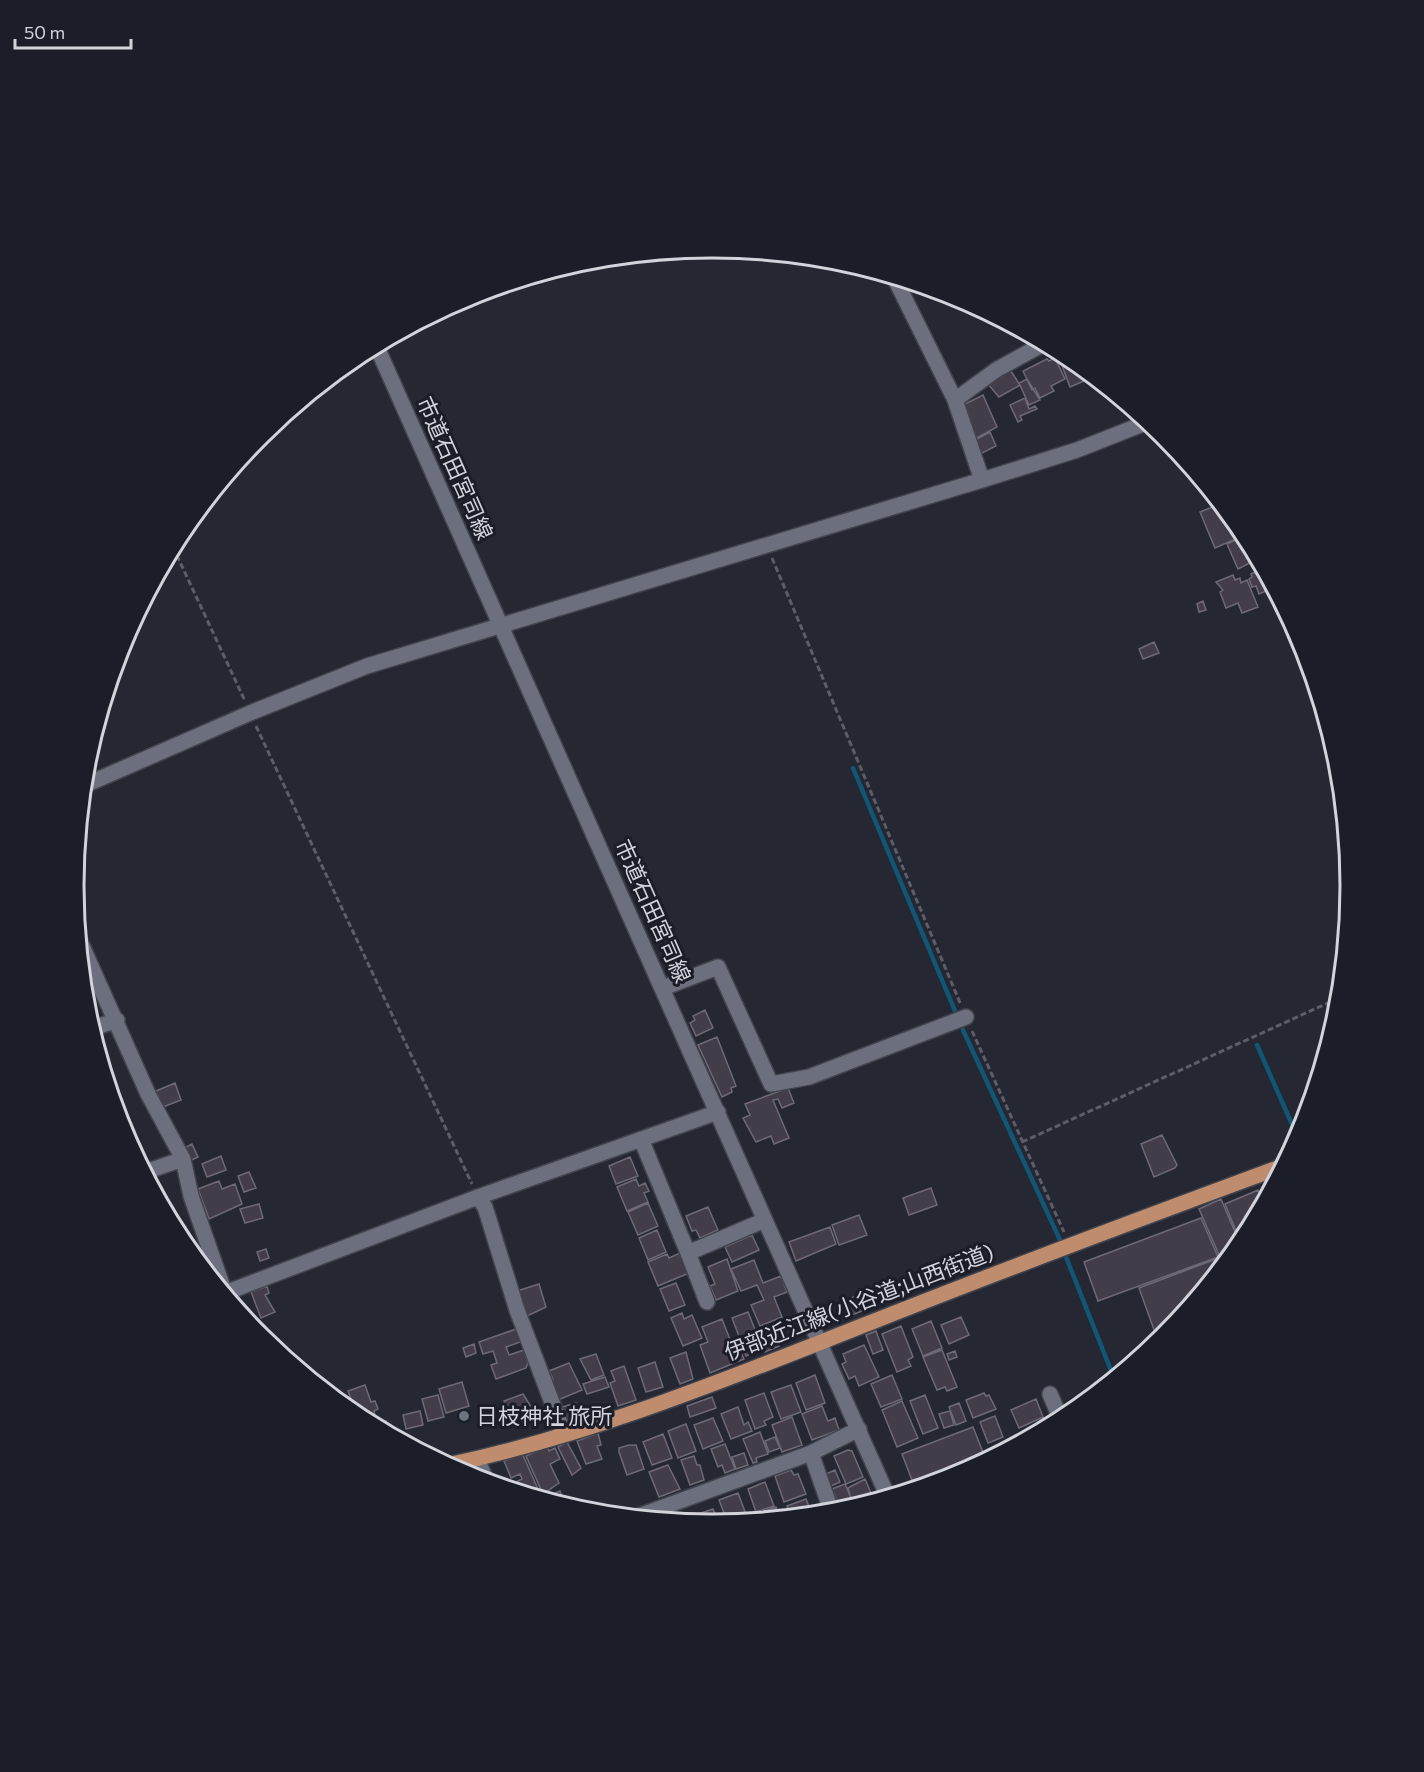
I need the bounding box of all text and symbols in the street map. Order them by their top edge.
scale bar [15,12,130,50]
text: 50 m [24,21,65,43]
street label: 市道石田宮司線 [412,392,499,544]
street label: 市道石田宮司線 [610,835,697,987]
street label: 伊部近江線(小谷道;山西街道) [720,1238,997,1365]
place label: 日枝神社 旅所 [476,1402,612,1429]
marker: 日枝神社 旅所 [457,1409,471,1423]

